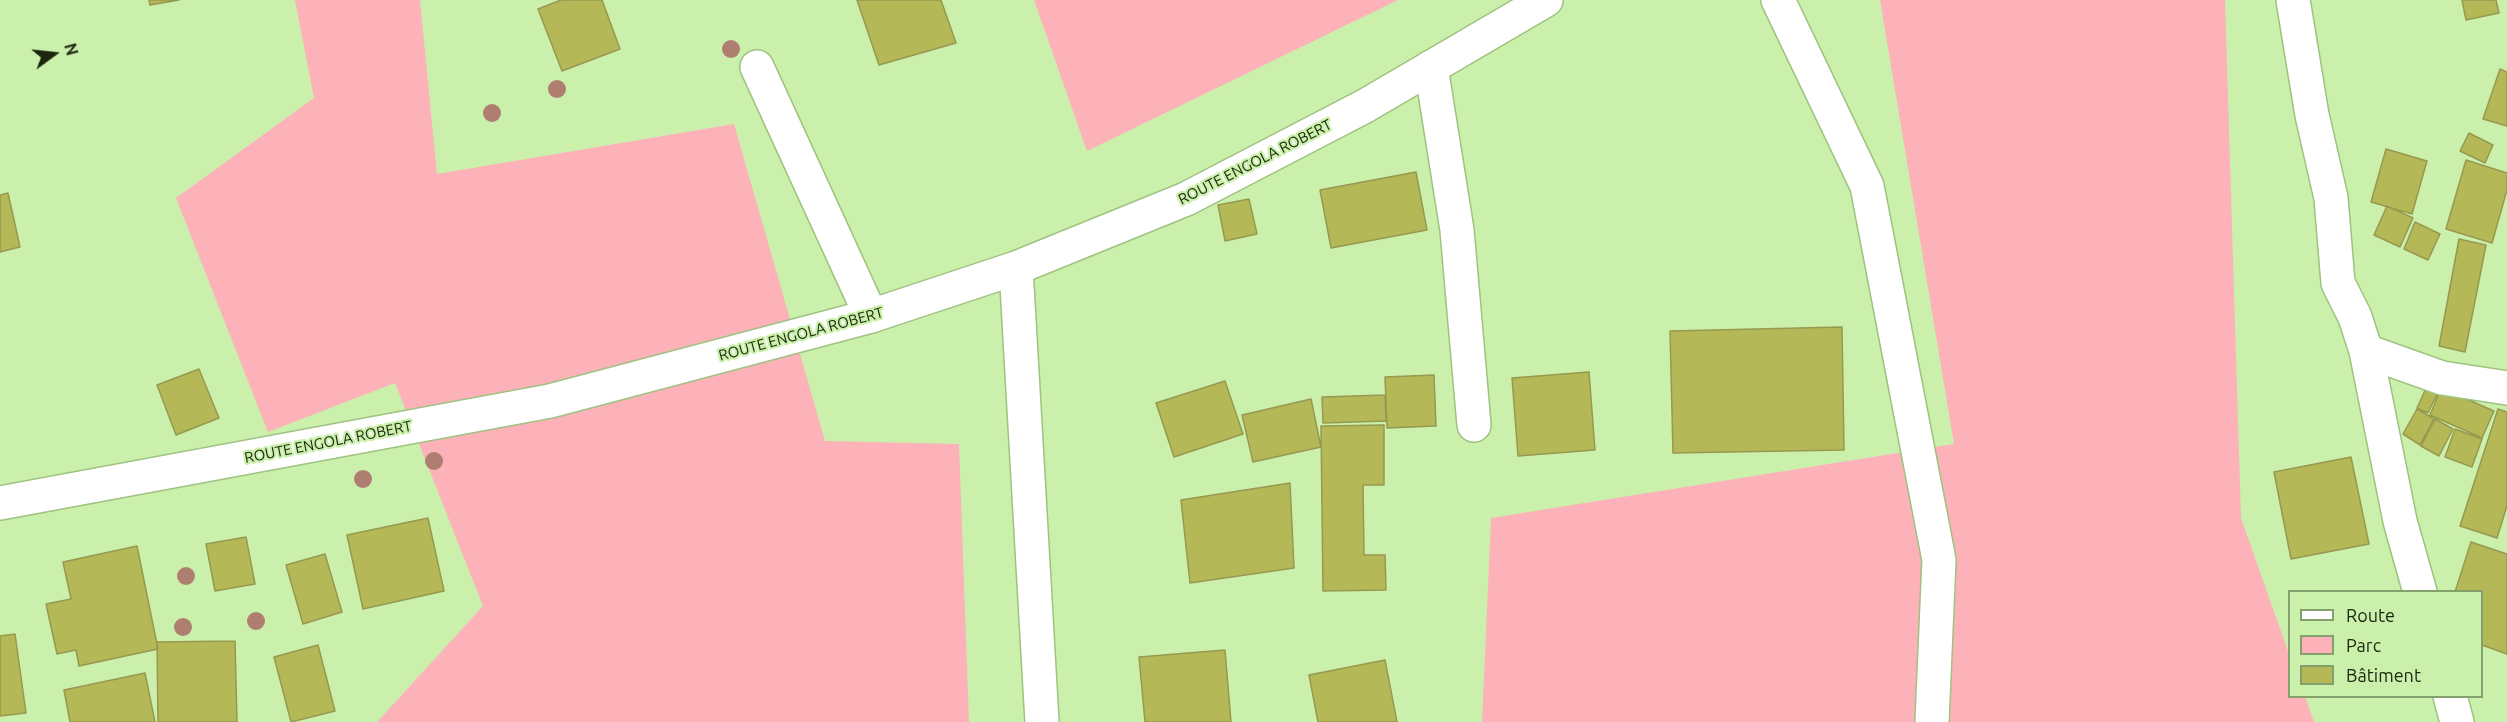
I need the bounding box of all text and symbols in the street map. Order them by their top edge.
north arrow [24,24,84,84]
text: N [61,41,82,57]
street label: ROUTE ENGOLA ROBERT [1175,115,1335,209]
street label: ROUTE ENGOLA ROBERT [717,303,885,365]
street label: ROUTE ENGOLA ROBERT [243,417,413,467]
legend [2288,590,2483,698]
text: Route [2346,605,2395,625]
text: Parc [2346,635,2381,655]
text: Bâtiment [2346,665,2421,685]

